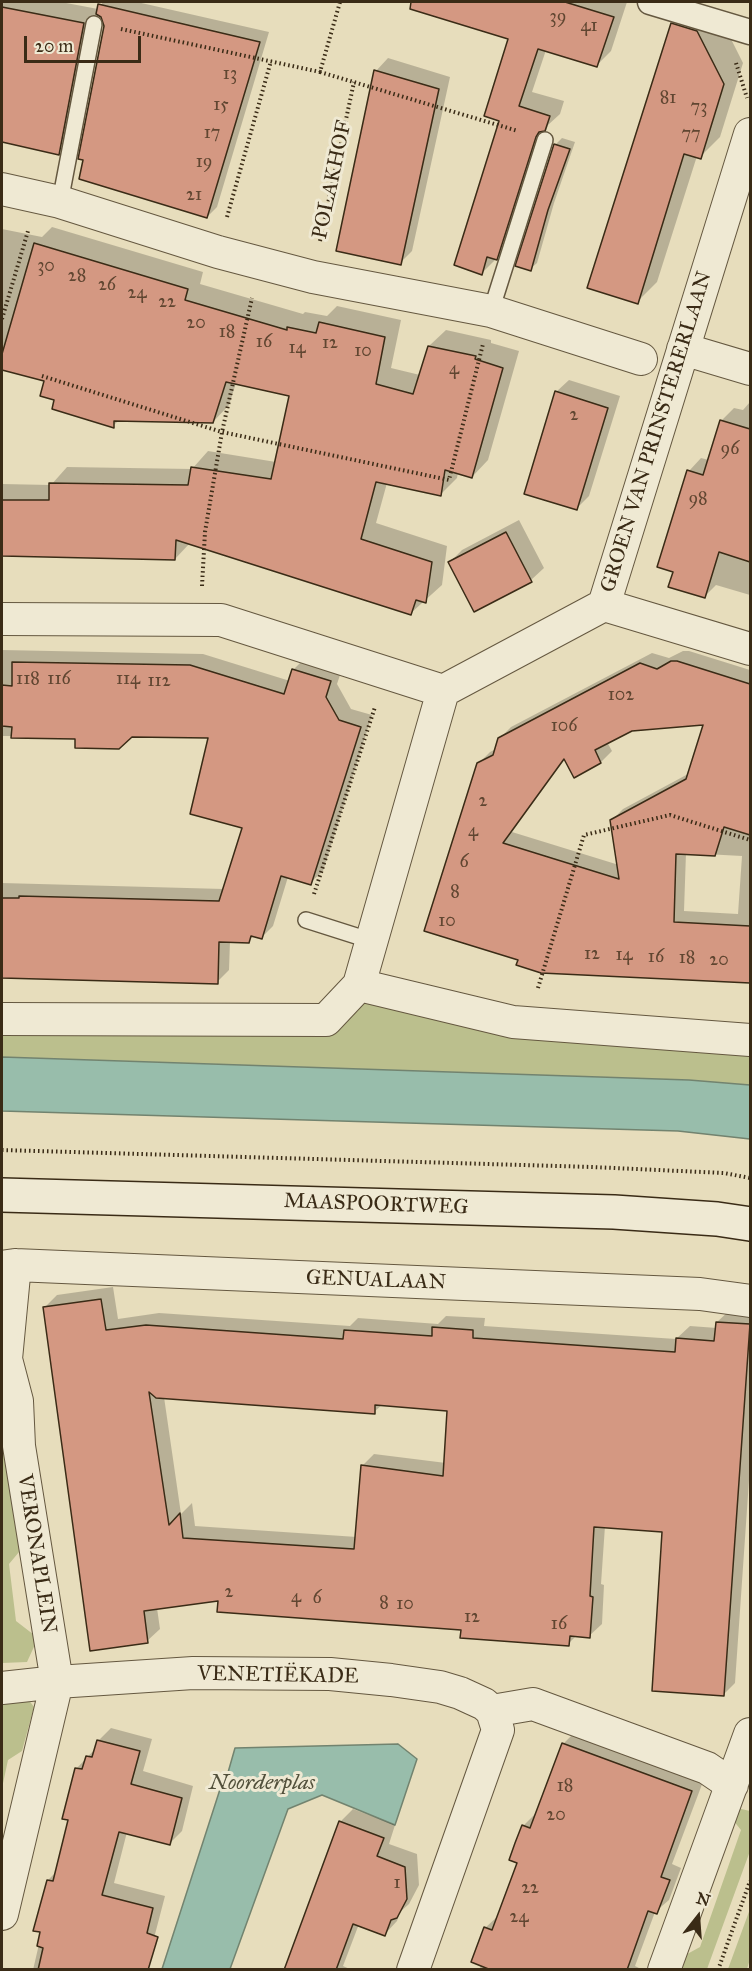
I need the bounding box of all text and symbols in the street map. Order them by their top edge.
house number: 39 [550,7,566,29]
house number: 41 [580,16,598,38]
scale bar [27,24,144,62]
text: 20 m [35,35,73,57]
house number: 13 [223,64,237,86]
house number: 81 [660,88,676,110]
house number: 15 [213,95,229,117]
house number: 73 [691,97,707,119]
street label: POLAKHOF [308,118,358,242]
house number: 17 [204,123,220,145]
house number: 77 [681,124,701,146]
house number: 19 [196,152,212,174]
house number: 21 [186,185,202,207]
house number: 30 [37,256,55,278]
house number: 28 [68,266,86,288]
street label: GROEN VAN PRINSTERERLAAN [596,268,718,596]
house number: 26 [98,275,116,297]
house number: 24 [128,283,146,305]
house number: 22 [158,292,176,314]
house number: 20 [186,313,206,335]
house number: 18 [219,322,235,344]
house number: 16 [256,332,272,354]
house number: 12 [322,333,338,355]
house number: 14 [288,338,306,360]
house number: 10 [354,341,372,363]
house number: 4 [449,359,459,381]
house number: 2 [570,405,578,427]
house number: 96 [721,439,739,461]
house number: 98 [688,489,708,511]
house number: 118 [16,669,40,691]
house number: 116 [47,669,71,691]
house number: 114 [116,669,140,691]
house number: 112 [147,671,171,693]
house number: 102 [608,685,634,707]
house number: 106 [551,716,577,738]
house number: 2 [479,791,487,813]
house number: 4 [468,821,478,843]
house number: 6 [459,852,469,874]
house number: 8 [450,882,460,904]
house number: 10 [438,911,456,933]
house number: 12 [584,944,600,966]
house number: 14 [615,945,633,967]
house number: 16 [648,947,664,969]
house number: 18 [679,948,695,970]
house number: 20 [709,950,729,972]
street label: MAASPOORTWEG [283,1189,469,1221]
street label: GENUALAAN [305,1266,447,1296]
street label: VERONAPLEIN [11,1473,61,1635]
house number: 2 [225,1582,233,1604]
house number: 4 [291,1587,301,1609]
house number: 6 [312,1588,322,1610]
house number: 8 [379,1593,389,1615]
house number: 10 [396,1594,414,1616]
house number: 12 [464,1607,480,1629]
house number: 16 [551,1614,567,1636]
street label: VENETIËKADE [197,1662,359,1690]
water label: Noorderplas [209,1771,315,1797]
house number: 18 [557,1776,573,1798]
house number: 20 [546,1805,566,1827]
house number: 1 [393,1873,401,1895]
house number: 22 [521,1878,539,1900]
north arrow [668,1887,728,1947]
text: N [694,1888,713,1910]
house number: 24 [510,1907,528,1929]

